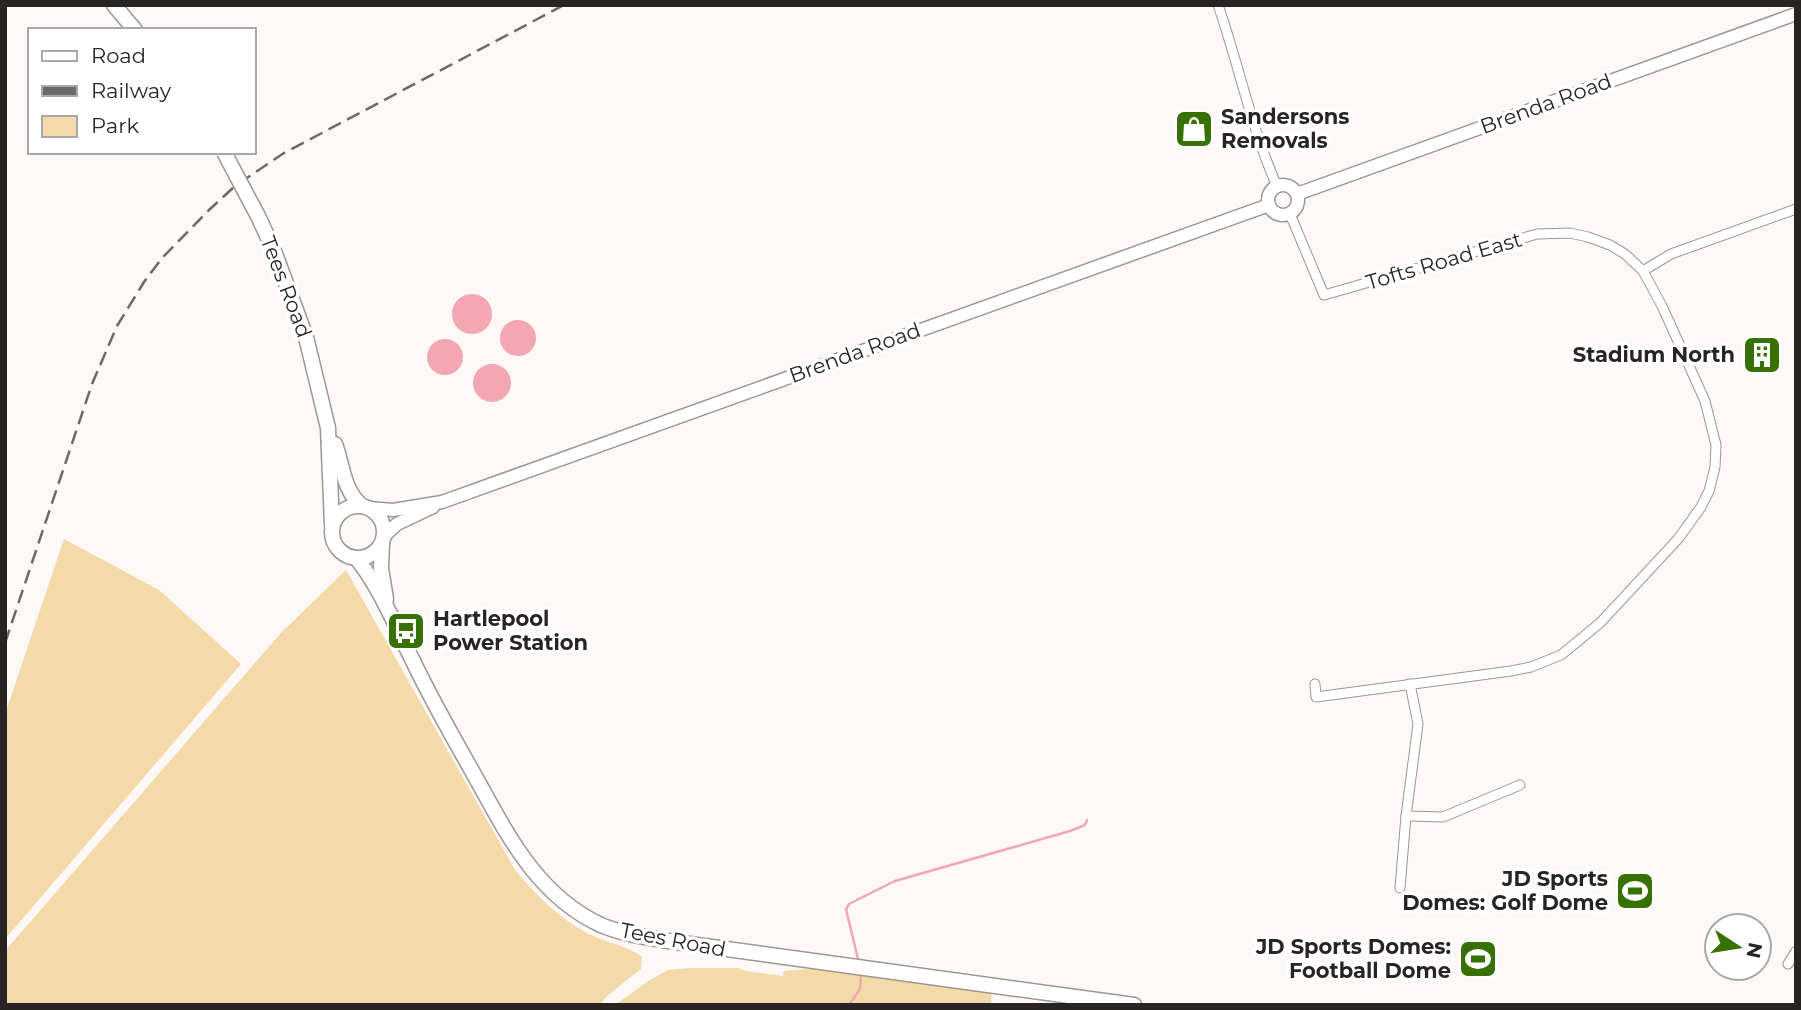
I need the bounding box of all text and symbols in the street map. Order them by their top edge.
legend [28,28,256,154]
text: Road [91,43,146,68]
street label: Brenda Road [1477,68,1615,139]
text: Railway [91,78,172,103]
place label: Sandersons Removals [1221,104,1349,153]
shop icon: Sandersons Removals [1173,108,1215,150]
text: Park [91,113,139,138]
street label: Tofts Road East [1363,226,1525,295]
street label: Tees Road [256,232,317,341]
street label: Brenda Road [786,317,924,388]
building icon: Stadium North [1741,334,1783,376]
place label: Stadium North [1573,342,1735,367]
place label: Hartlepool Power Station [433,606,588,655]
bus stop icon: Hartlepool Power Station [385,610,427,652]
place label: JD Sports Domes: Golf Dome [1402,866,1608,915]
sports icon: JD Sports Domes: Golf Dome [1614,870,1656,912]
north arrow [1703,912,1773,982]
street label: Tees Road [618,917,728,962]
place label: JD Sports Domes: Football Dome [1255,934,1451,983]
sports icon: JD Sports Domes: Football Dome [1457,938,1499,980]
text: N [1741,941,1767,960]

